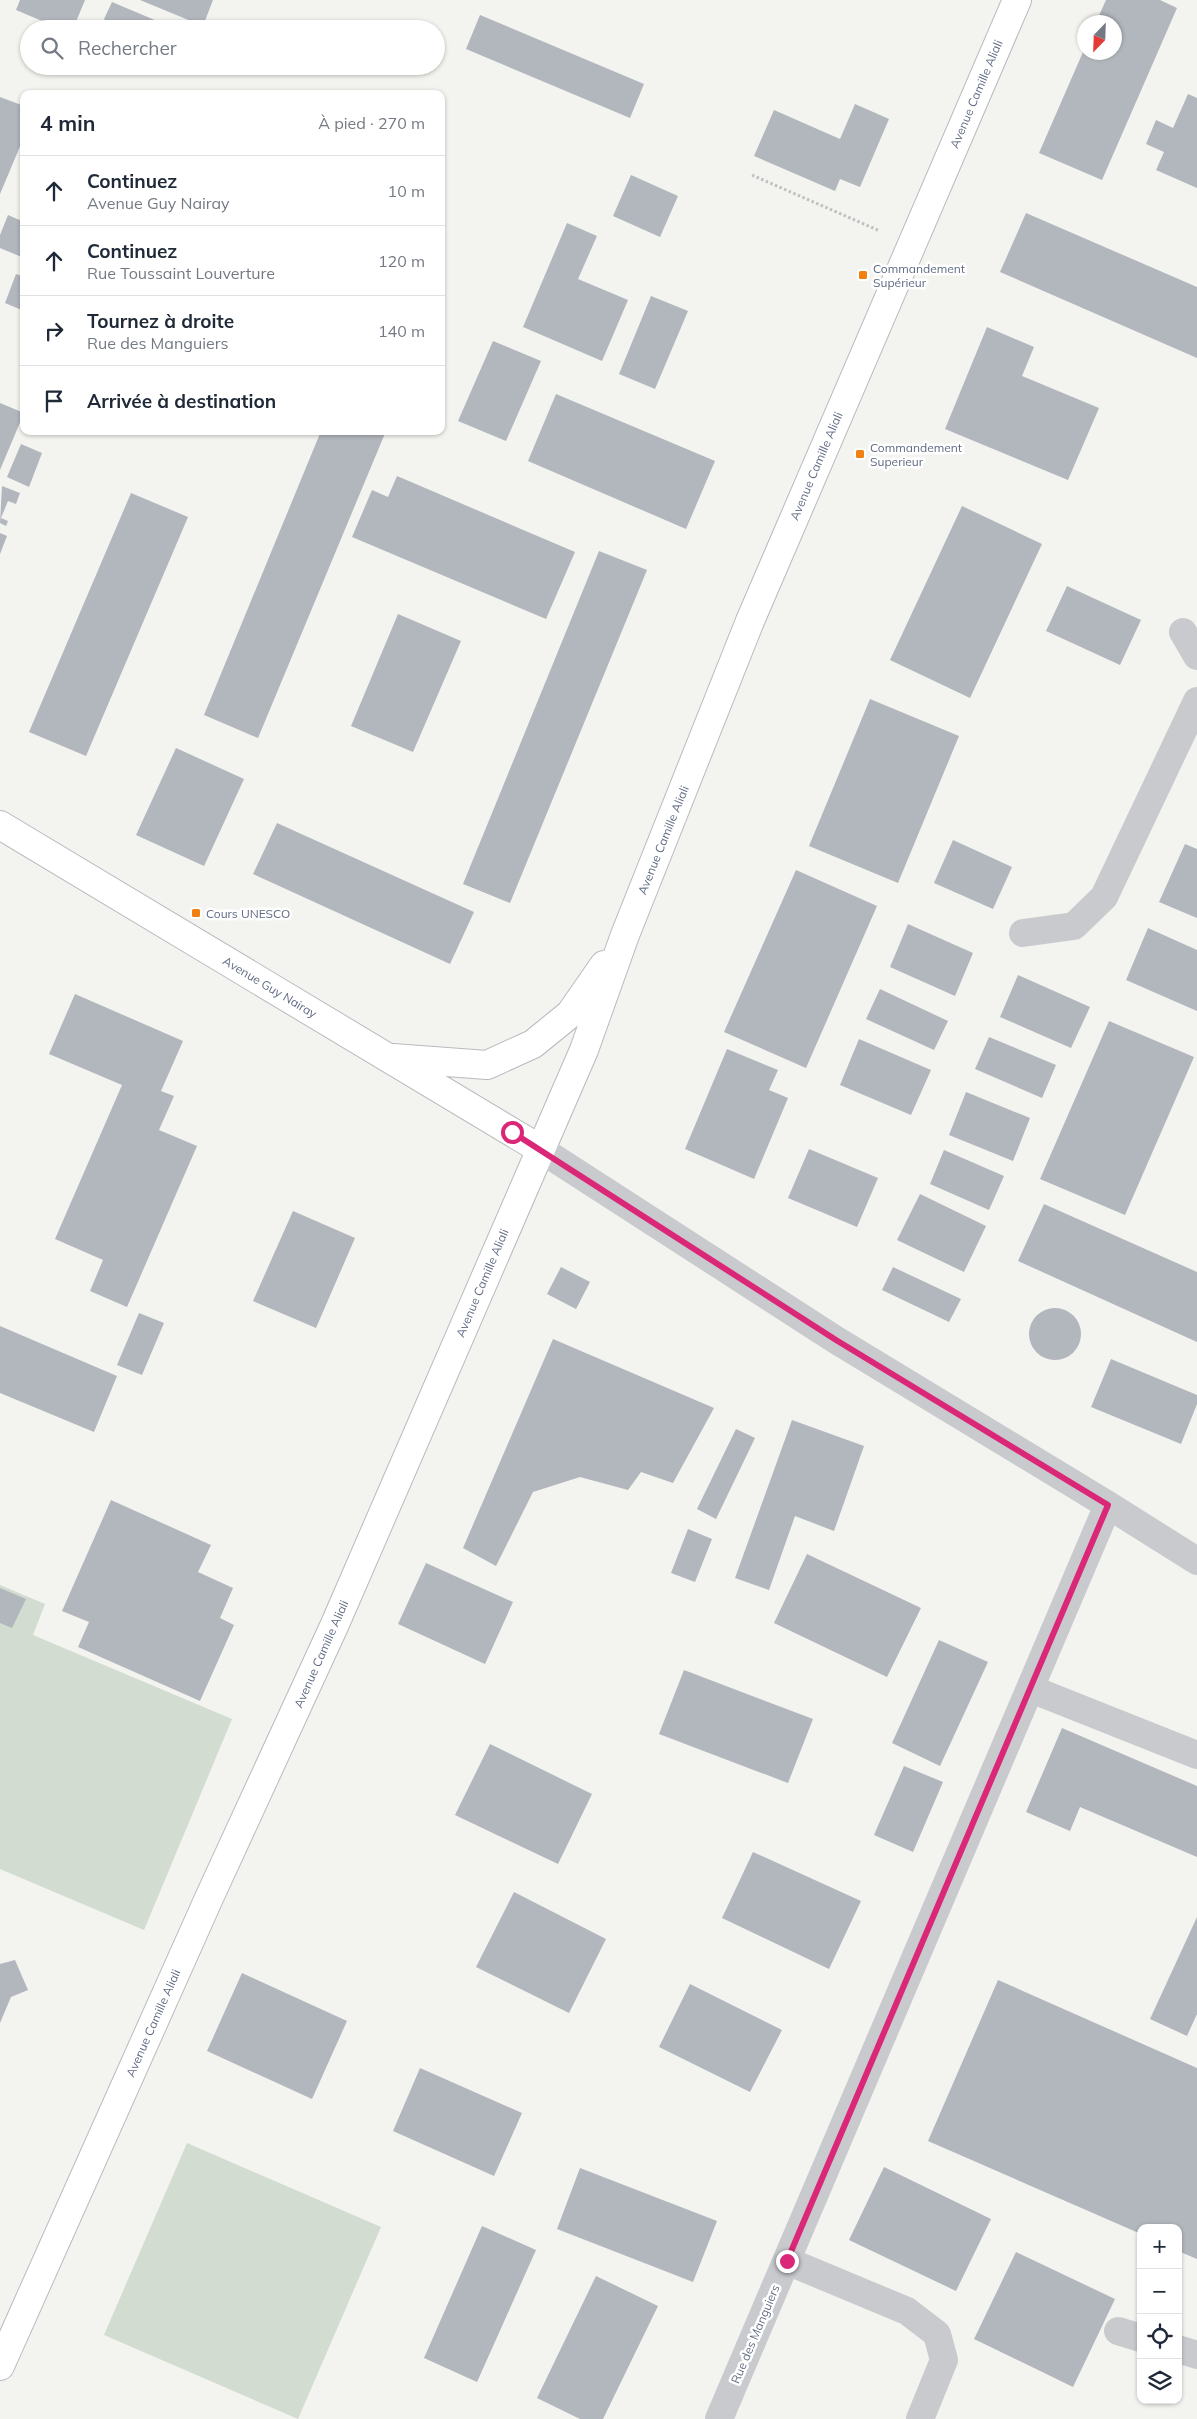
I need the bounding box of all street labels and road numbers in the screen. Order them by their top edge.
street label: Avenue Camille Aliali [946,37,1006,150]
street label: Avenue Camille Aliali [786,409,846,522]
street label: Avenue Camille Aliali [634,783,692,897]
street label: Avenue Guy Nairay [220,953,320,1021]
street label: Avenue Camille Aliali [452,1226,512,1339]
street label: Avenue Camille Aliali [290,1598,352,1710]
street label: Avenue Camille Aliali [122,1967,184,2079]
street label: Rue des Manguiers [727,2282,783,2386]

